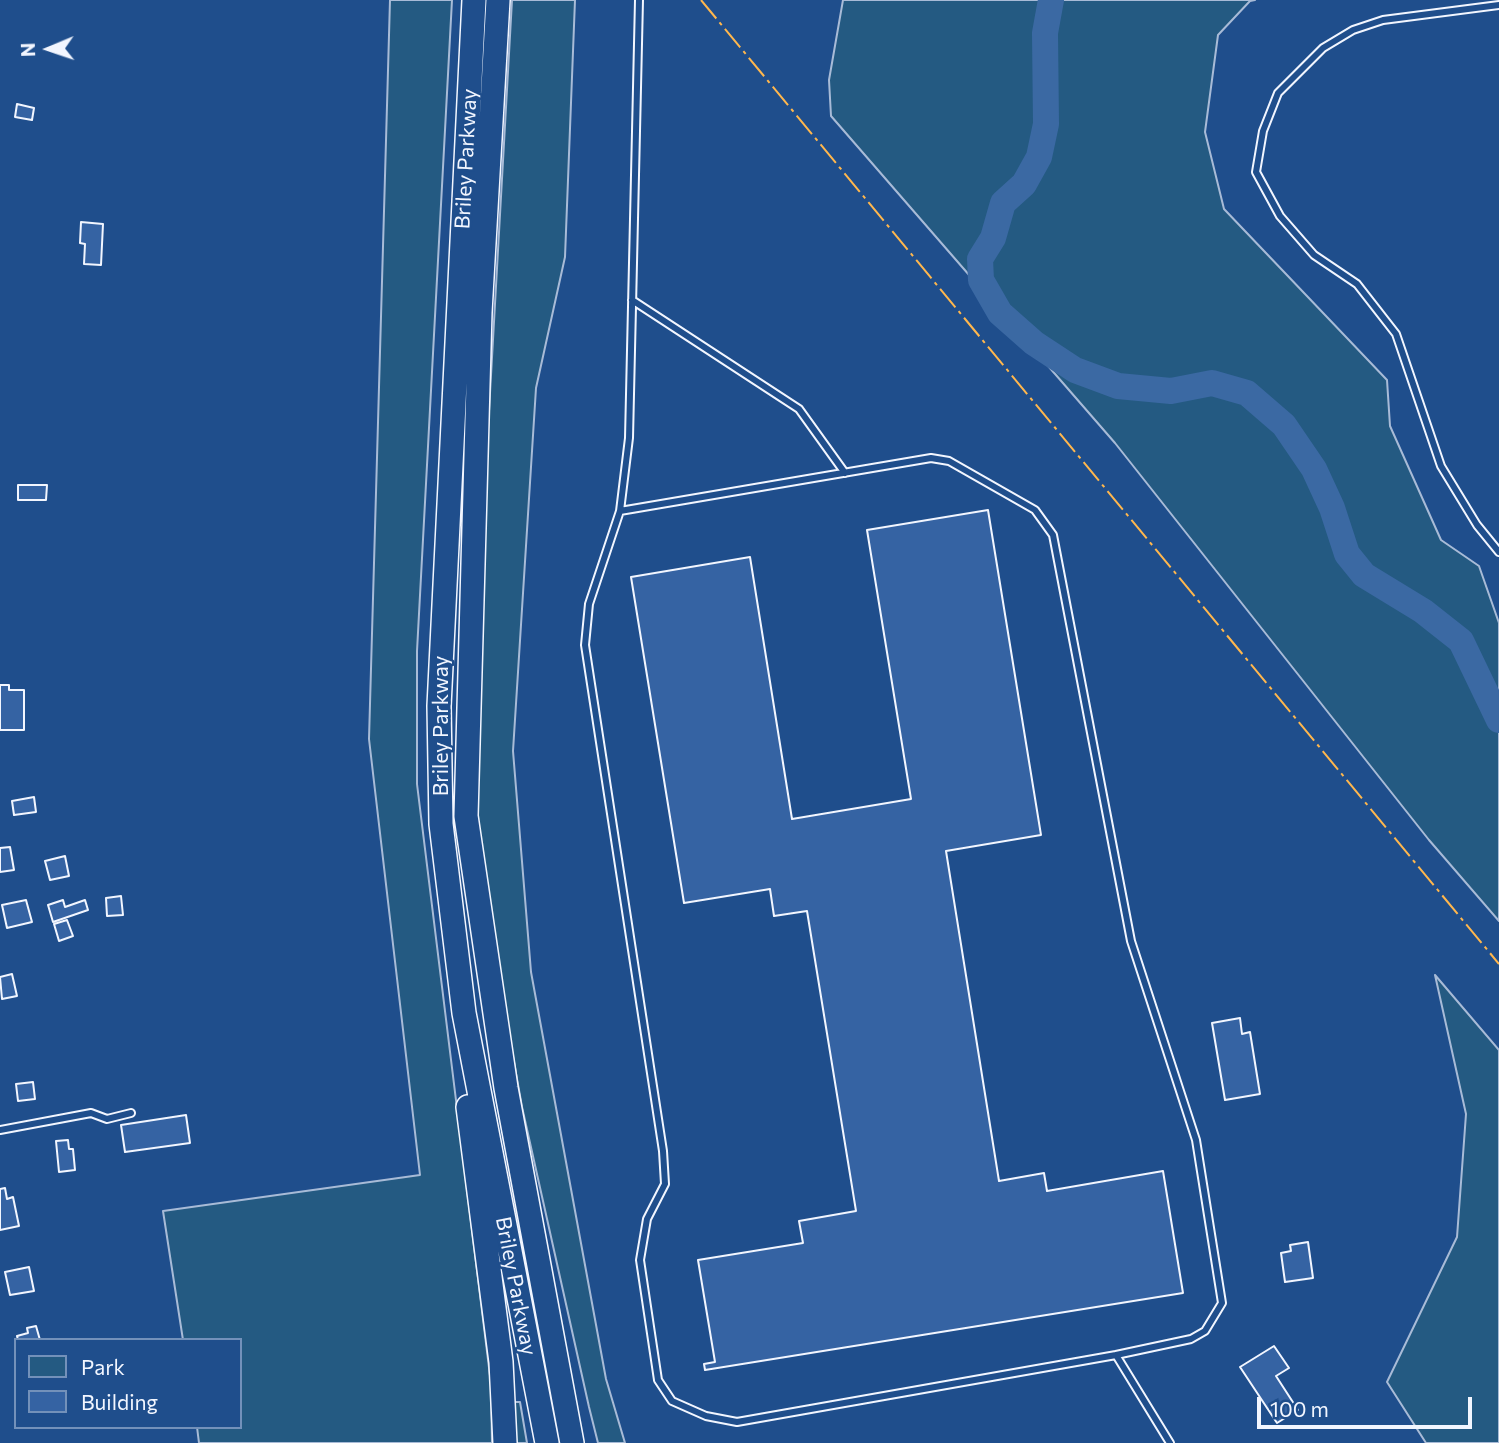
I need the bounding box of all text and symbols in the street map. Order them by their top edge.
north arrow [14,14,84,84]
text: N [16,42,39,57]
street label: Briley Parkway [450,88,482,230]
street label: Briley Parkway [428,656,454,796]
street label: Briley Parkway [490,1215,542,1357]
legend [14,1338,242,1429]
text: Park [81,1354,125,1379]
scale bar [1261,1384,1476,1428]
text: Building [81,1389,158,1414]
text: 100 m [1270,1396,1329,1421]

